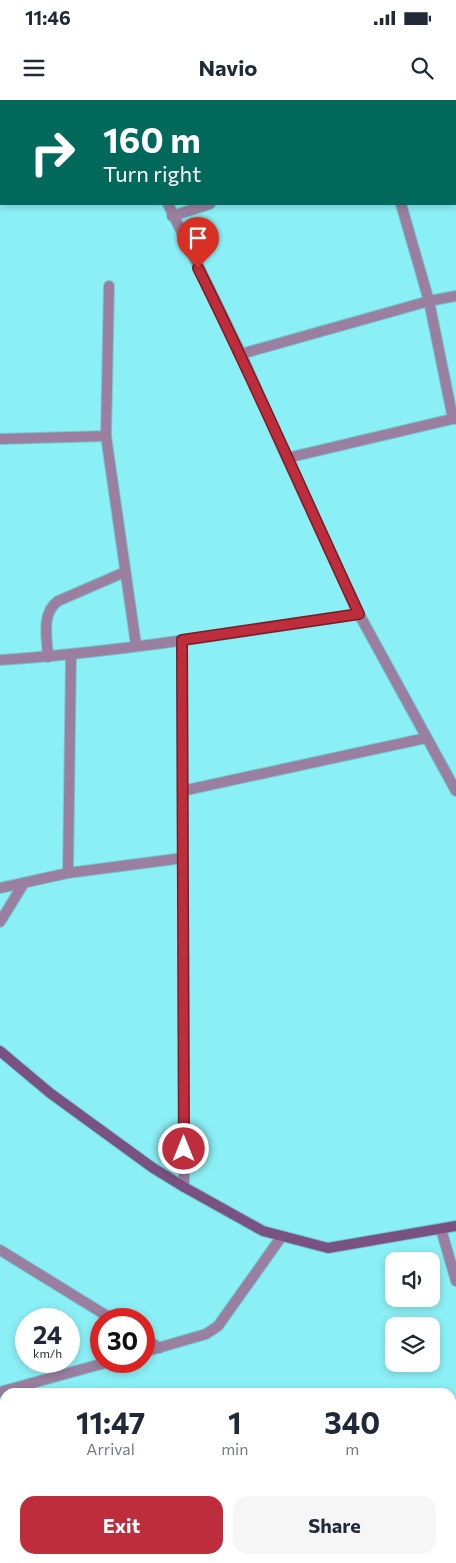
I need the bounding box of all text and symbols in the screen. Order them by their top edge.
text: 11:46 [25,6,71,29]
icon: menu [20,54,48,82]
text: Navio [198,54,258,81]
icon: search [408,54,436,82]
text: 160 m [103,117,201,160]
icon: right [20,120,85,185]
text: Turn right [103,160,201,187]
pin [177,217,219,268]
icon: arrive [184,224,212,252]
position arrow [157,1122,209,1174]
map controls [385,1252,440,1372]
button: sound [385,1252,440,1307]
speed limit sign: 30 [90,1308,155,1373]
button: layers [385,1317,440,1372]
text: 24 [33,1319,62,1349]
text: km/h [33,1346,62,1360]
text: 11:47 [76,1403,145,1440]
text: 1 [228,1403,242,1440]
text: 340 [324,1403,380,1440]
text: Arrival [86,1439,135,1458]
text: min [221,1439,248,1458]
text: m [345,1439,359,1458]
button: Exit [20,1496,223,1554]
button: Share [233,1496,436,1554]

